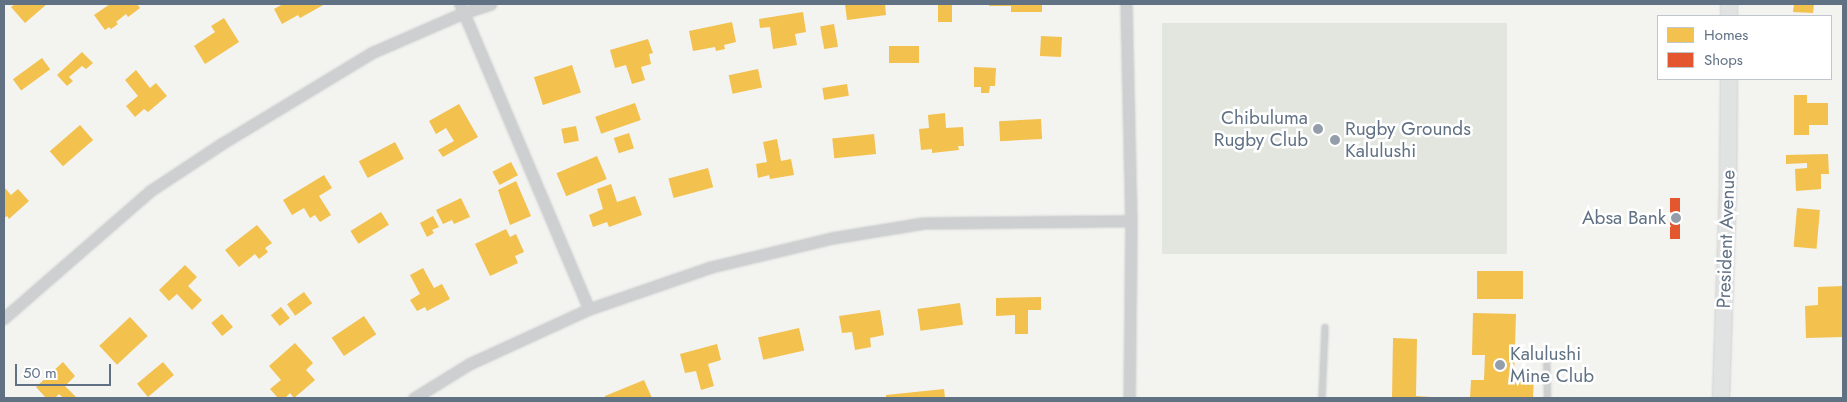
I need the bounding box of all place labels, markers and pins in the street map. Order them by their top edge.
place label: Chibuluma Rugby Club [1214,107,1308,151]
place label: Rugby Grounds Kalulushi [1345,118,1471,162]
marker: Chibuluma Rugby Club [1312,123,1324,135]
marker: Rugby Grounds Kalulushi [1329,134,1341,146]
place label: Absa Bank [1582,207,1666,229]
marker: Absa Bank [1670,212,1682,224]
place label: Kalulushi Mine Club [1510,343,1594,387]
marker: Kalulushi Mine Club [1494,359,1506,371]

